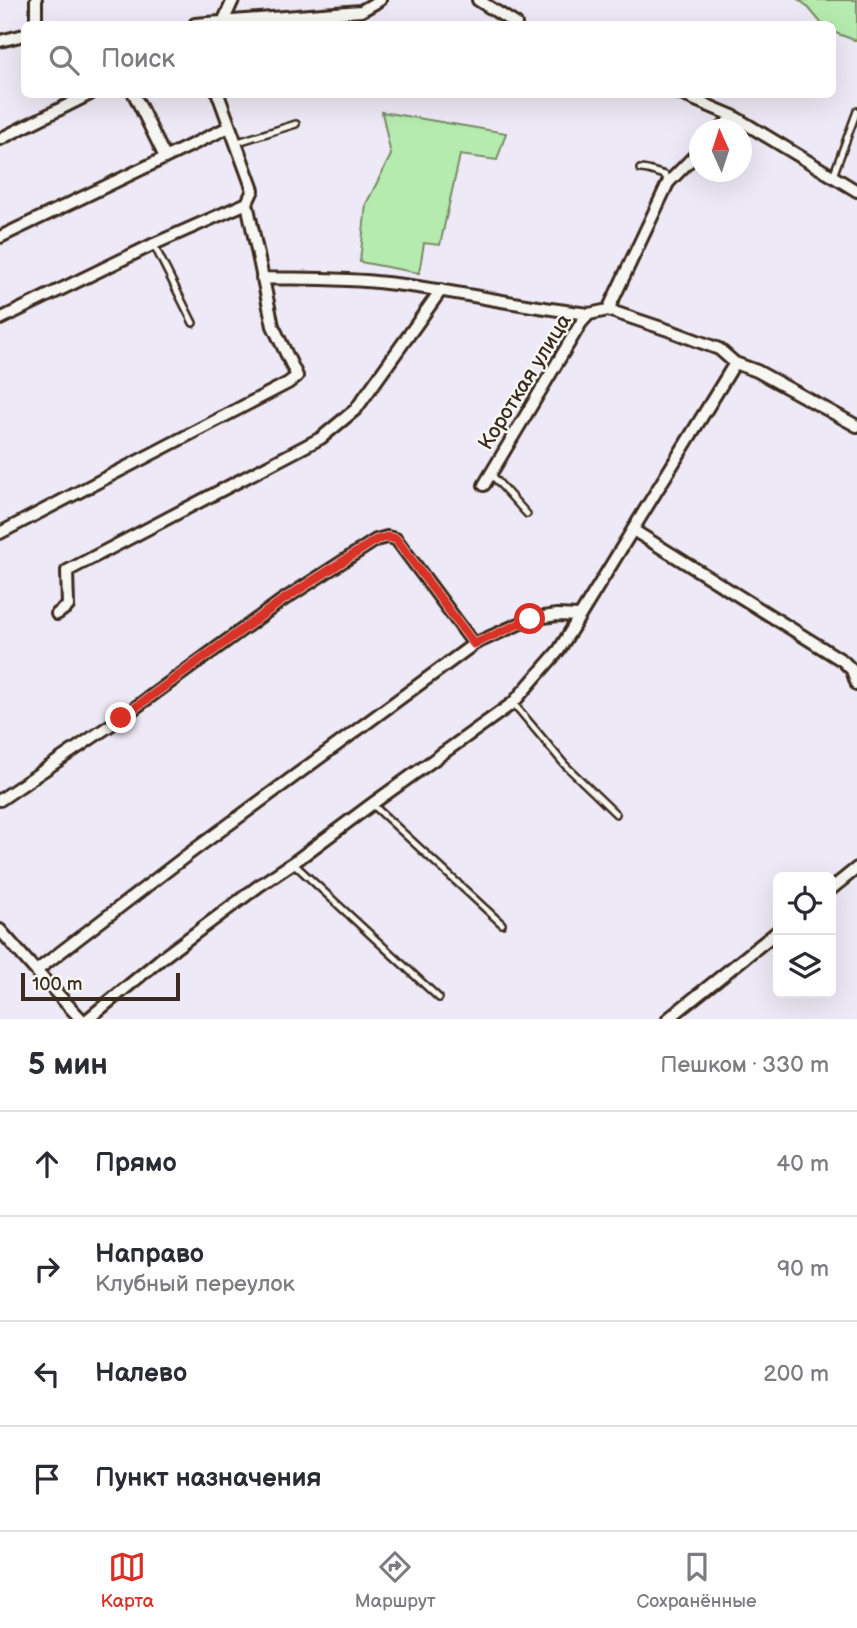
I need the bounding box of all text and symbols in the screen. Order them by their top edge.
search box [21,21,836,98]
icon: search [45,41,83,79]
text: Поиск [101,44,175,75]
north arrow [689,119,752,182]
street label: Короткая улица [473,309,577,454]
route start [514,603,545,634]
route end [105,702,136,733]
map controls [773,872,836,998]
button: locate [773,872,836,935]
button: layers [773,935,836,998]
scale bar [21,970,180,1002]
text: 100 m [32,973,83,996]
text: 5 мин [28,1047,108,1083]
text: Пешком · 330 m [660,1051,829,1079]
icon: ahead [28,1145,66,1183]
text: Прямо [95,1148,177,1179]
text: 40 m [776,1150,829,1178]
text: Направо [95,1239,204,1270]
icon: right [28,1250,66,1288]
text: 90 m [777,1255,829,1283]
text: Клубный переулок [95,1270,295,1298]
icon: left [28,1355,66,1393]
text: Налево [95,1358,187,1389]
text: 200 m [763,1360,829,1388]
icon: arrive [28,1460,66,1498]
text: Пункт назначения [95,1463,321,1494]
tab: Карта [100,1548,154,1613]
tab: Маршрут [355,1548,436,1613]
tab: Сохранённые [637,1548,757,1613]

